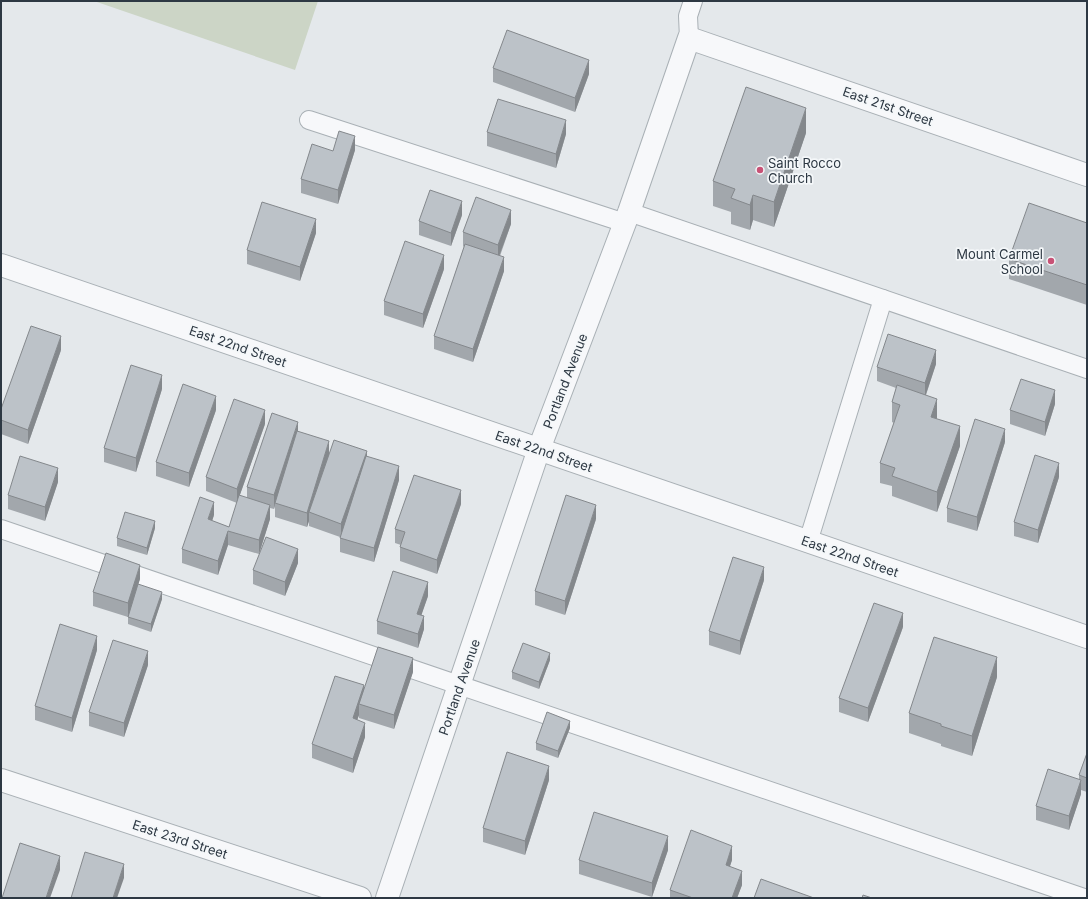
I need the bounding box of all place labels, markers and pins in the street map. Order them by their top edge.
place label: Saint Rocco Church [768,155,841,186]
marker: Saint Rocco Church [755,165,765,175]
place label: Mount Carmel School [956,246,1043,277]
marker: Mount Carmel School [1046,256,1056,266]

